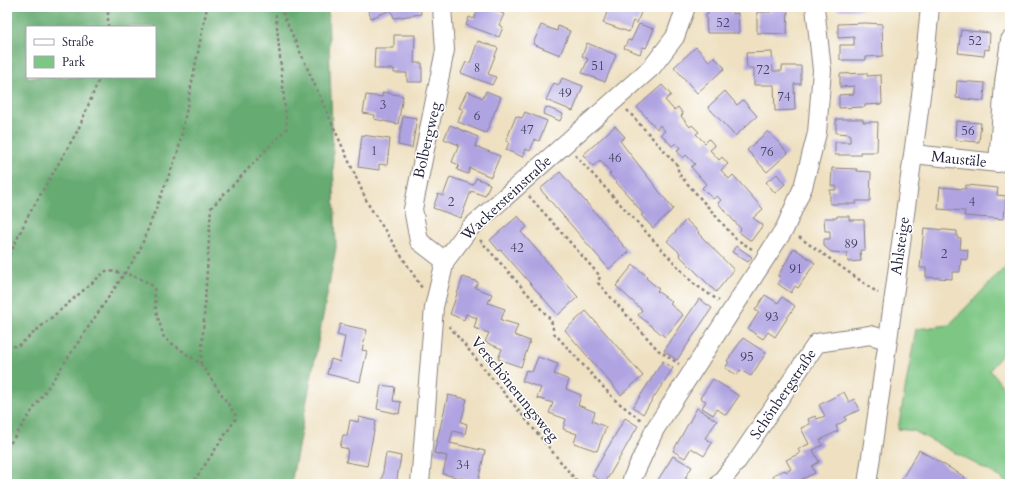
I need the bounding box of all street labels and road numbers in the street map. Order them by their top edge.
street label: Bolbergweg [408,99,446,180]
street label: Maustäle [930,146,988,172]
street label: Wackersteinstraße [456,151,556,246]
street label: Ahlsteige [886,215,914,276]
street label: Verschönerungsweg [466,332,564,446]
street label: Schönbergstraße [745,345,821,443]

